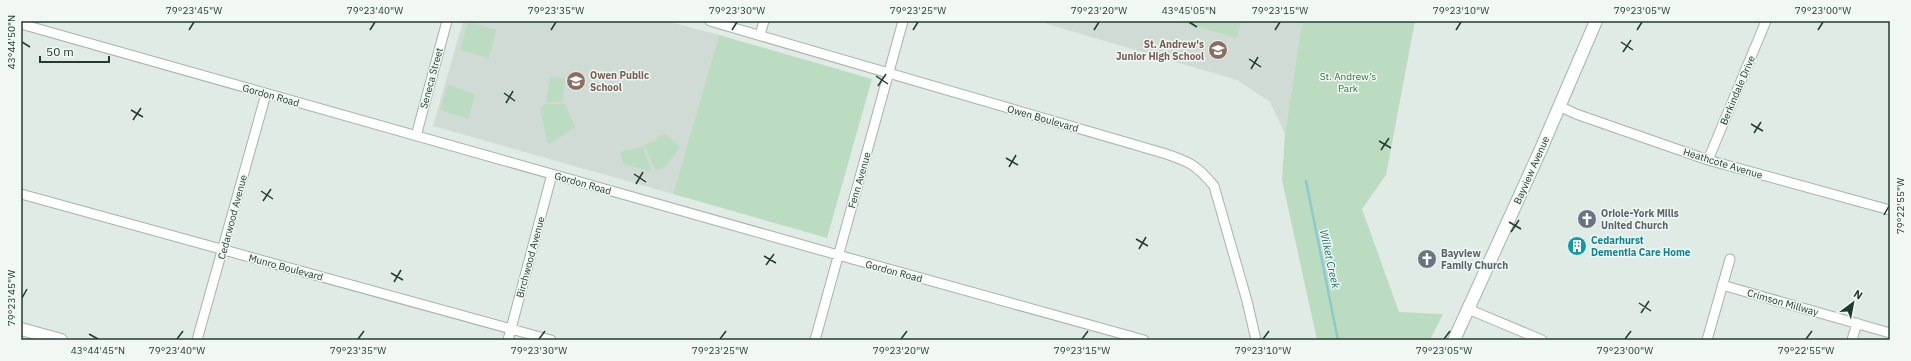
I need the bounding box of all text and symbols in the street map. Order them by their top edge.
text: 79°23'45"W [166,4,222,17]
text: 79°23'40"W [347,4,403,17]
text: 79°23'35"W [528,4,584,17]
text: 79°23'30"W [709,4,765,17]
text: 79°23'25"W [890,4,946,17]
text: 79°23'20"W [1071,4,1127,17]
text: 43°45'05"N [1162,4,1216,17]
text: 79°23'15"W [1252,4,1308,17]
text: 79°23'10"W [1433,4,1489,17]
text: 79°23'05"W [1614,4,1670,17]
text: 79°23'00"W [1795,4,1851,17]
text: 43°44'50"N [5,15,18,69]
scale bar [40,38,109,64]
place label: St. Andrew's Junior High School [1116,38,1204,63]
school or university icon: St. Andrew's Junior High School [1207,39,1229,61]
text: 50 m [46,44,74,59]
street label: Seneca Street [417,46,446,110]
street label: Berkindale Drive [1717,53,1758,127]
place label: Owen Public School [590,69,649,94]
school or university icon: Owen Public School [565,70,587,92]
park label: St. Andrew’s Park [1320,70,1376,95]
street label: Gordon Road [241,81,301,110]
street label: Owen Boulevard [1006,102,1080,135]
street label: Bayview Avenue [1511,134,1552,206]
street label: Heathcote Avenue [1682,145,1765,182]
street label: Fenn Avenue [845,150,874,210]
street label: Gordon Road [553,169,613,198]
street label: Cedarwood Avenue [215,173,250,261]
text: 79°22'55"W [1894,178,1907,234]
place label: Oriole-York Mills United Church [1601,207,1679,232]
church icon: Oriole-York Mills United Church [1576,208,1598,230]
street label: Birchwood Avenue [513,215,548,299]
water label: Wilket Creek [1317,228,1343,290]
place label: Cedarhurst Dementia Care Home [1591,234,1691,259]
building icon: Cedarhurst Dementia Care Home [1566,235,1588,257]
place label: Bayview Family Church [1441,247,1508,272]
church icon: Bayview Family Church [1416,248,1438,270]
street label: Munro Boulevard [247,251,325,284]
street label: Gordon Road [864,258,924,285]
text: 79°23'45"W [5,270,18,326]
north arrow [1833,283,1873,323]
street label: Crimson Millway [1746,286,1820,319]
text: N [1851,286,1865,303]
text: 43°44'45"N [71,344,125,357]
text: 79°23'40"W [149,344,205,357]
text: 79°23'35"W [330,344,386,357]
text: 79°23'30"W [511,344,567,357]
text: 79°23'25"W [692,344,748,357]
text: 79°23'20"W [873,344,929,357]
text: 79°23'15"W [1054,344,1110,357]
text: 79°23'10"W [1235,344,1291,357]
text: 79°23'05"W [1416,344,1472,357]
text: 79°23'00"W [1597,344,1653,357]
text: 79°22'55"W [1778,344,1834,357]

